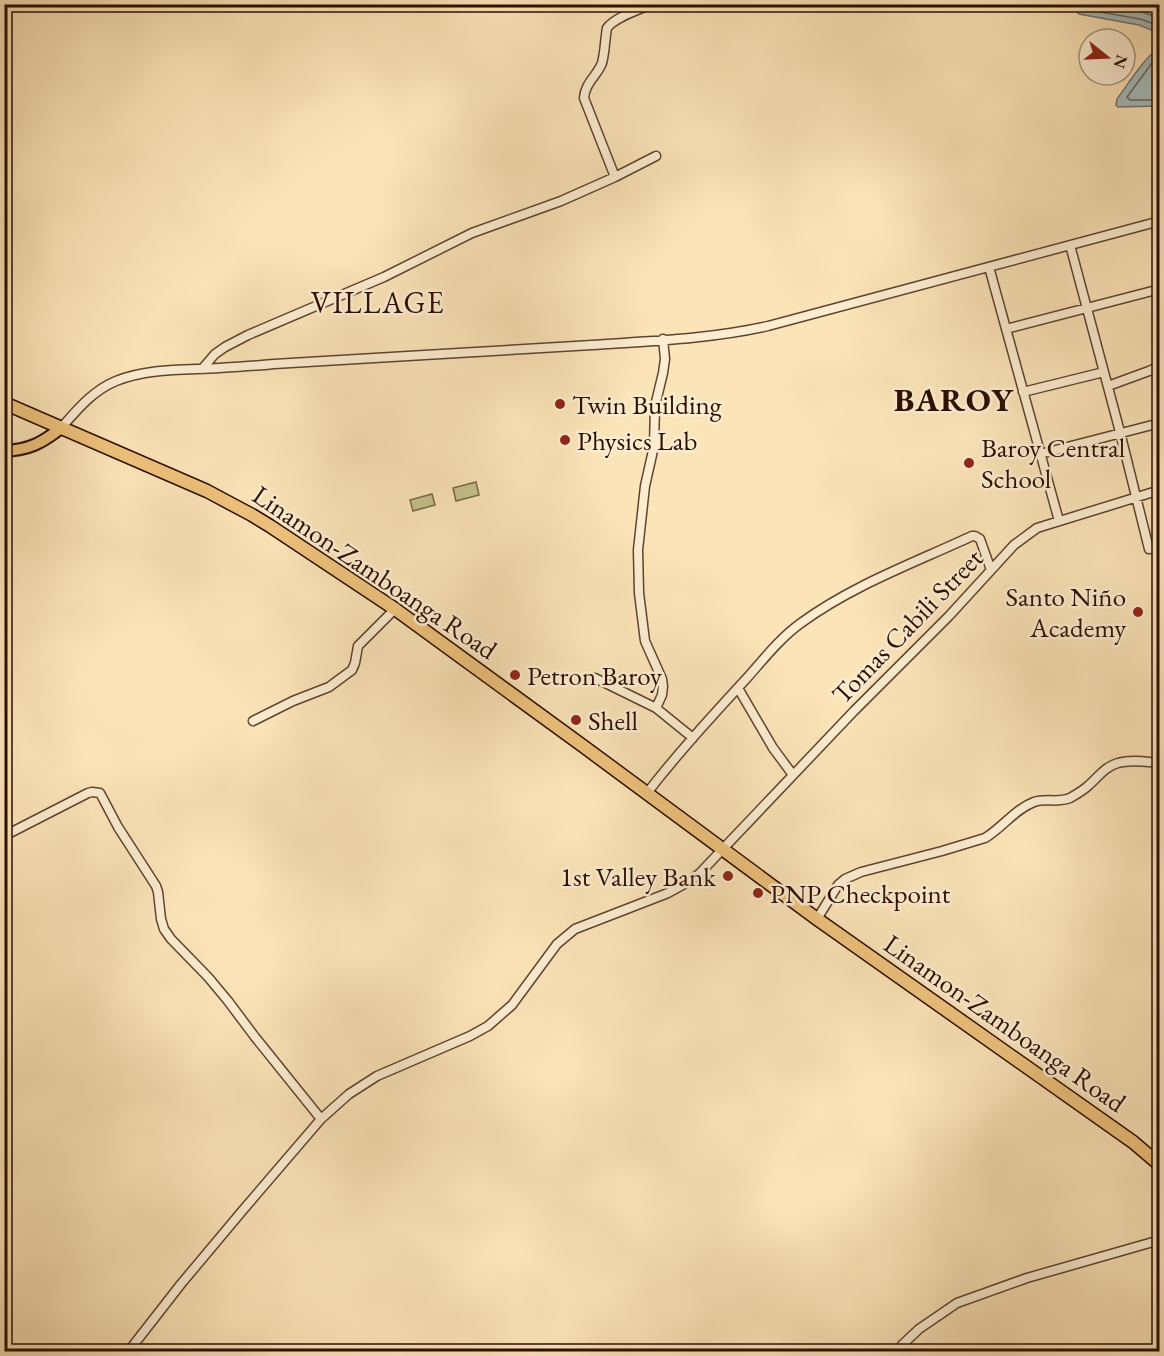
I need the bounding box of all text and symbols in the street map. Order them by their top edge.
north arrow [1077,27,1137,87]
text: N [1109,52,1133,71]
district label: VILLAGE [311,283,445,322]
district label: BAROY [894,378,1014,421]
place label: Twin Building [572,387,722,422]
marker: Twin Building [553,397,567,411]
place label: Physics Lab [577,423,697,458]
place label: Baroy Central School [981,430,1125,496]
marker: Physics Lab [558,433,572,447]
marker: Baroy Central School [962,456,976,470]
street label: Linamon-Zamboanga Road [246,477,504,667]
street label: Tomas Cabili Street [824,541,990,711]
place label: Santo Niño Academy [1006,579,1126,645]
marker: Santo Niño Academy [1131,605,1145,619]
place label: Petron Baroy [527,658,662,693]
marker: Petron Baroy [508,668,522,682]
place label: Shell [588,703,638,738]
marker: Shell [569,713,583,727]
place label: 1st Valley Bank [560,859,716,894]
marker: 1st Valley Bank [721,869,735,883]
place label: PNP Checkpoint [770,876,951,911]
marker: PNP Checkpoint [751,886,765,900]
street label: Linamon-Zamboanga Road [877,926,1133,1120]

